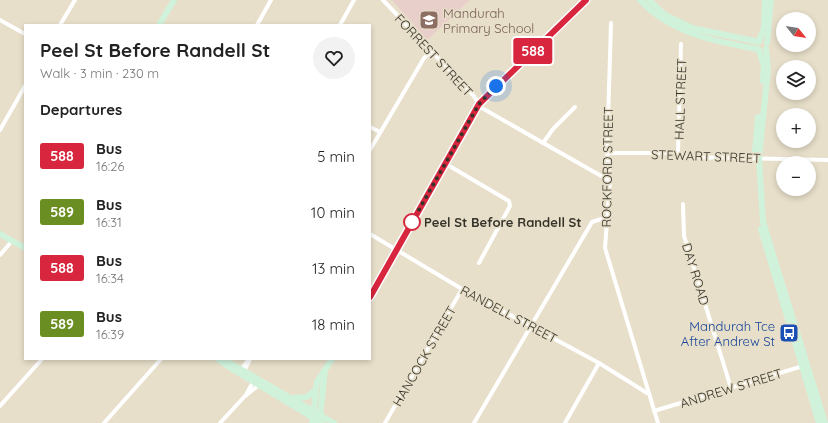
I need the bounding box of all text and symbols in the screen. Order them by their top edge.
place label: Mandurah Primary School [443,5,534,36]
school or university icon: Mandurah Primary School [418,9,440,31]
street label: FORREST STREET [392,10,477,100]
north arrow [776,12,816,52]
map controls [776,12,816,196]
button: heart [313,37,355,79]
text: Peel St Before Randell St [40,38,270,62]
line badge: 588 [510,38,556,64]
text: 588 [521,42,545,60]
street label: HALL STREET [671,58,689,140]
button: layers [776,60,816,100]
text: Walk · 3 min · 230 m [40,65,159,81]
your location [486,76,506,96]
text: Departures [40,100,122,119]
street label: ROCKFORD STREET [598,106,616,228]
button: + [776,108,816,148]
text: Bus [96,139,122,158]
street label: STEWART STREET [651,146,761,166]
text: 588 [50,147,74,165]
text: 5 min [317,147,355,166]
button: − [776,156,816,196]
text: 16:26 [96,158,124,174]
text: Bus [96,195,122,214]
text: 589 [50,203,74,221]
text: 10 min [311,203,355,222]
marker: Peel St Before Randell St [403,213,421,231]
text: 16:31 [96,214,122,230]
place label: Peel St Before Randell St [424,214,582,230]
street label: DAY ROAD [679,241,713,307]
text: Bus [96,251,122,270]
text: 588 [50,259,74,277]
text: 13 min [312,259,355,278]
text: 16:34 [96,270,124,286]
street label: RANDELL STREET [458,282,560,346]
street label: HANCOCK STREET [389,303,459,409]
text: Bus [96,307,122,326]
text: 589 [50,315,74,333]
text: 18 min [312,315,355,334]
place label: Mandurah Tce After Andrew St [681,318,775,349]
bus stop icon: Mandurah Tce After Andrew St [778,322,800,344]
text: 16:39 [96,326,124,342]
street label: ANDREW STREET [678,365,784,411]

